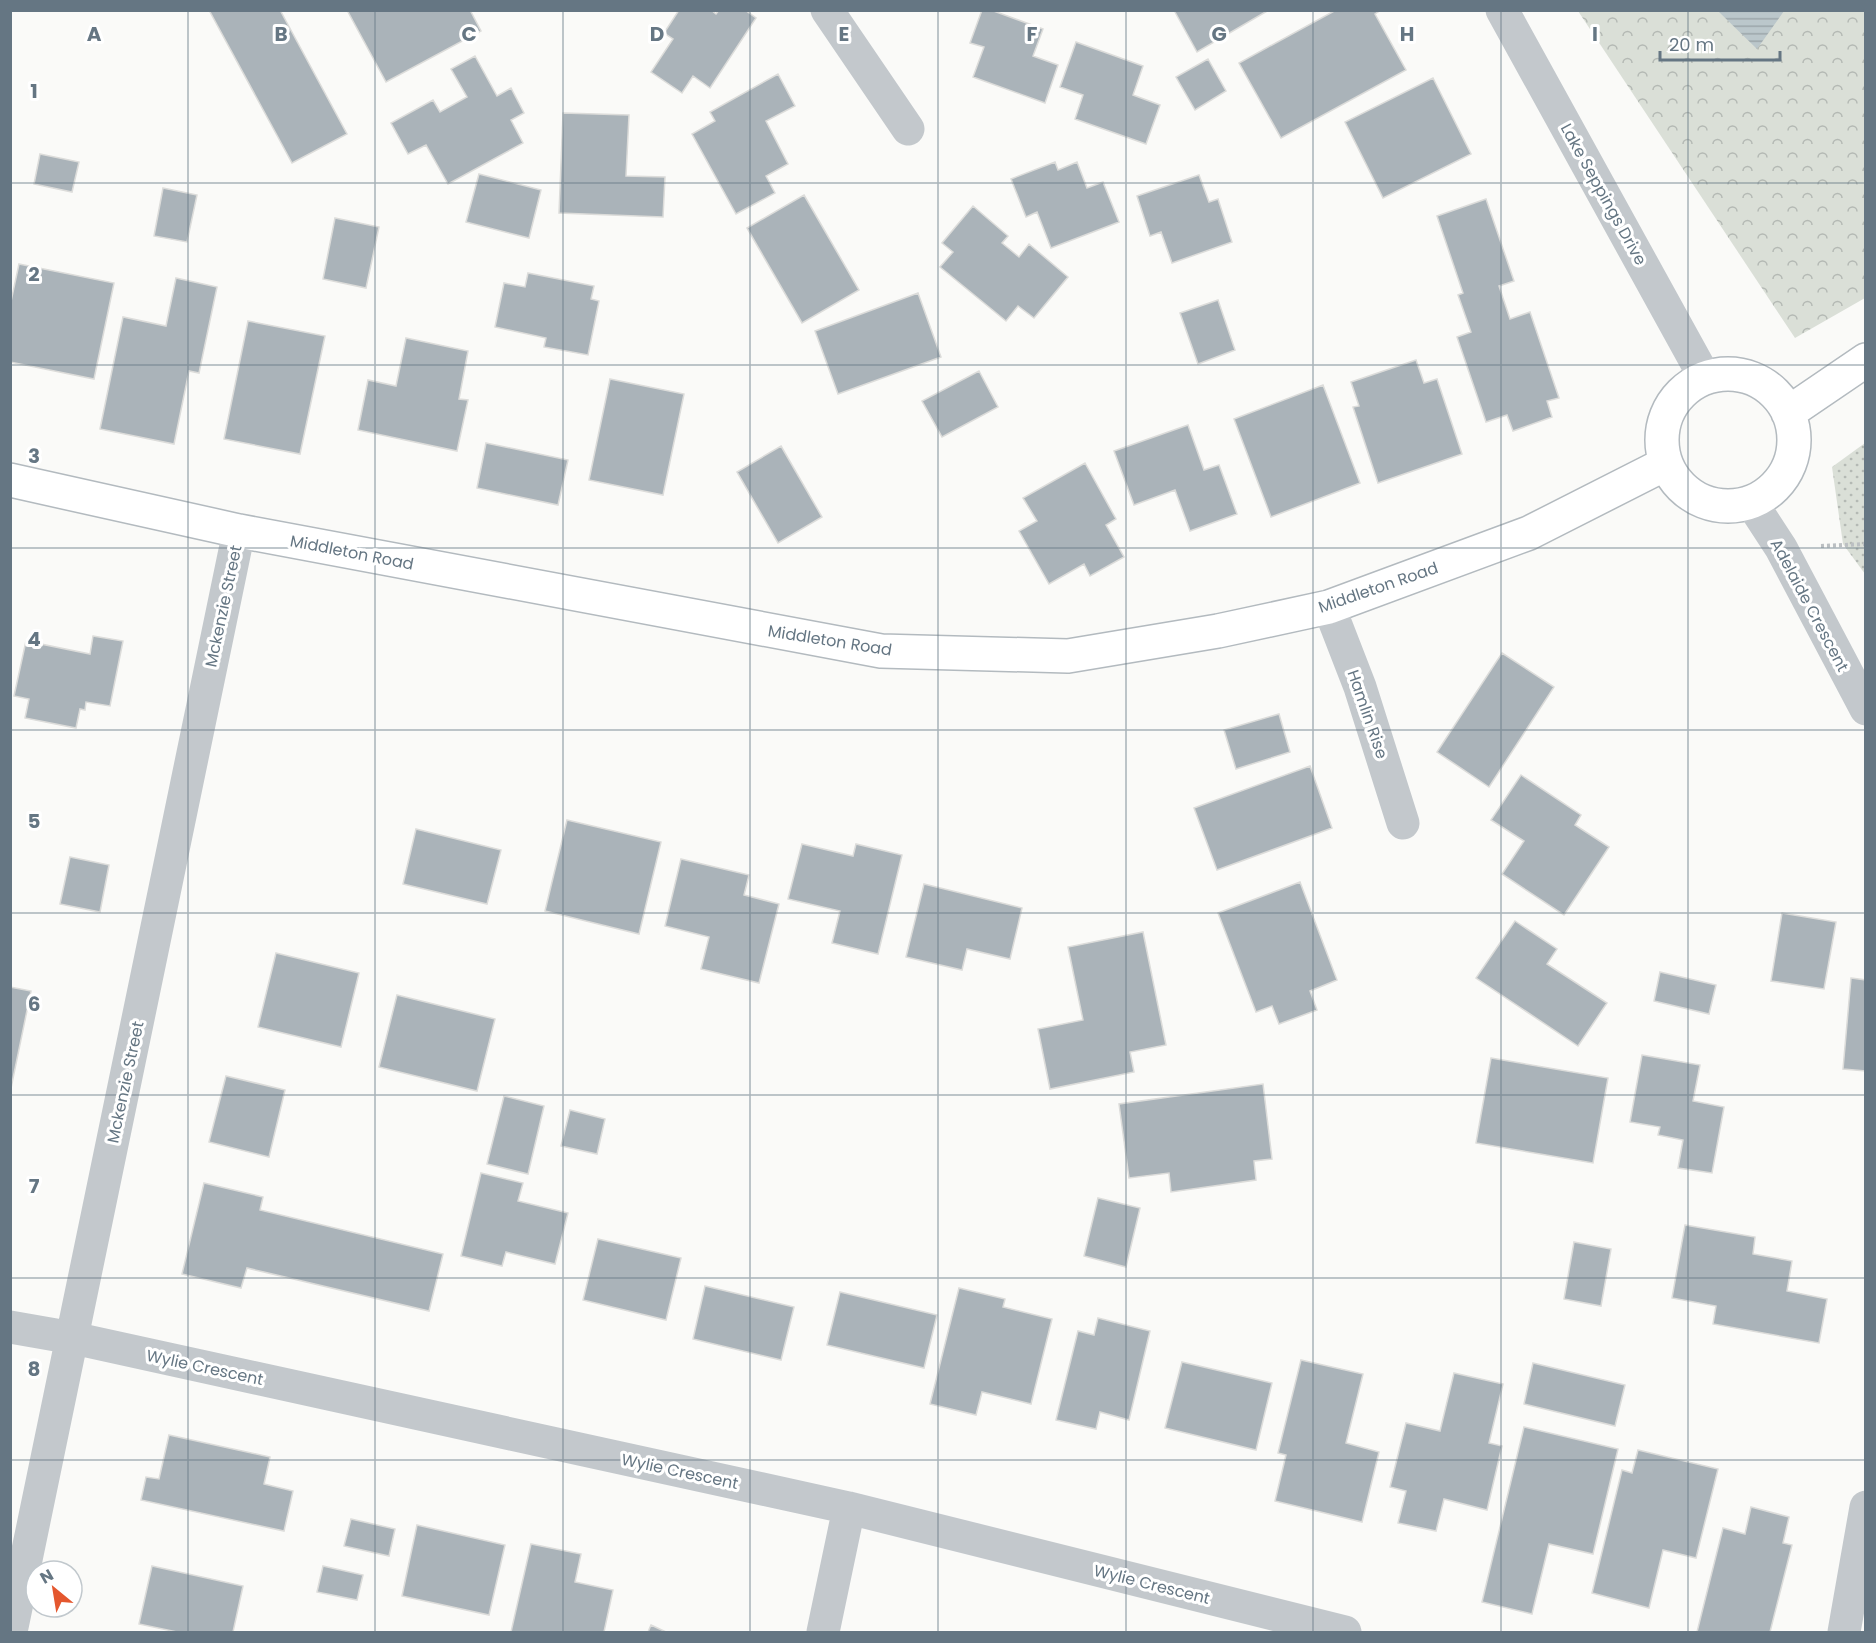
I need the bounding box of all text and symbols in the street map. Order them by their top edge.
text: A [87,20,102,48]
text: B [274,20,288,48]
text: C [461,20,477,48]
text: D [650,20,664,48]
text: E [839,20,849,48]
text: F [1027,20,1038,48]
text: G [1211,20,1227,48]
text: H [1400,20,1414,48]
text: I [1592,20,1598,48]
scale bar [1660,24,1780,62]
text: 20 m [1669,32,1714,57]
text: 1 [30,77,38,105]
street label: Lake Seppings Drive [1555,119,1652,269]
text: 2 [28,260,40,288]
text: 3 [28,442,40,470]
street label: Middleton Road [288,529,416,576]
street label: Adelaide Crescent [1765,535,1854,676]
street label: Mckenzie Street [199,543,248,669]
street label: Middleton Road [1315,556,1441,619]
street label: Middleton Road [766,619,894,662]
text: 4 [27,625,41,653]
street label: Hamlin Rise [1342,667,1394,762]
text: 5 [28,807,41,835]
text: 6 [28,990,40,1018]
street label: Mckenzie Street [101,1019,150,1145]
text: 7 [29,1172,40,1200]
street label: Wylie Crescent [144,1344,266,1391]
text: 8 [28,1355,40,1383]
street label: Wylie Crescent [619,1448,741,1495]
north arrow [24,1559,84,1619]
street label: Wylie Crescent [1091,1559,1213,1610]
text: N [36,1563,58,1589]

